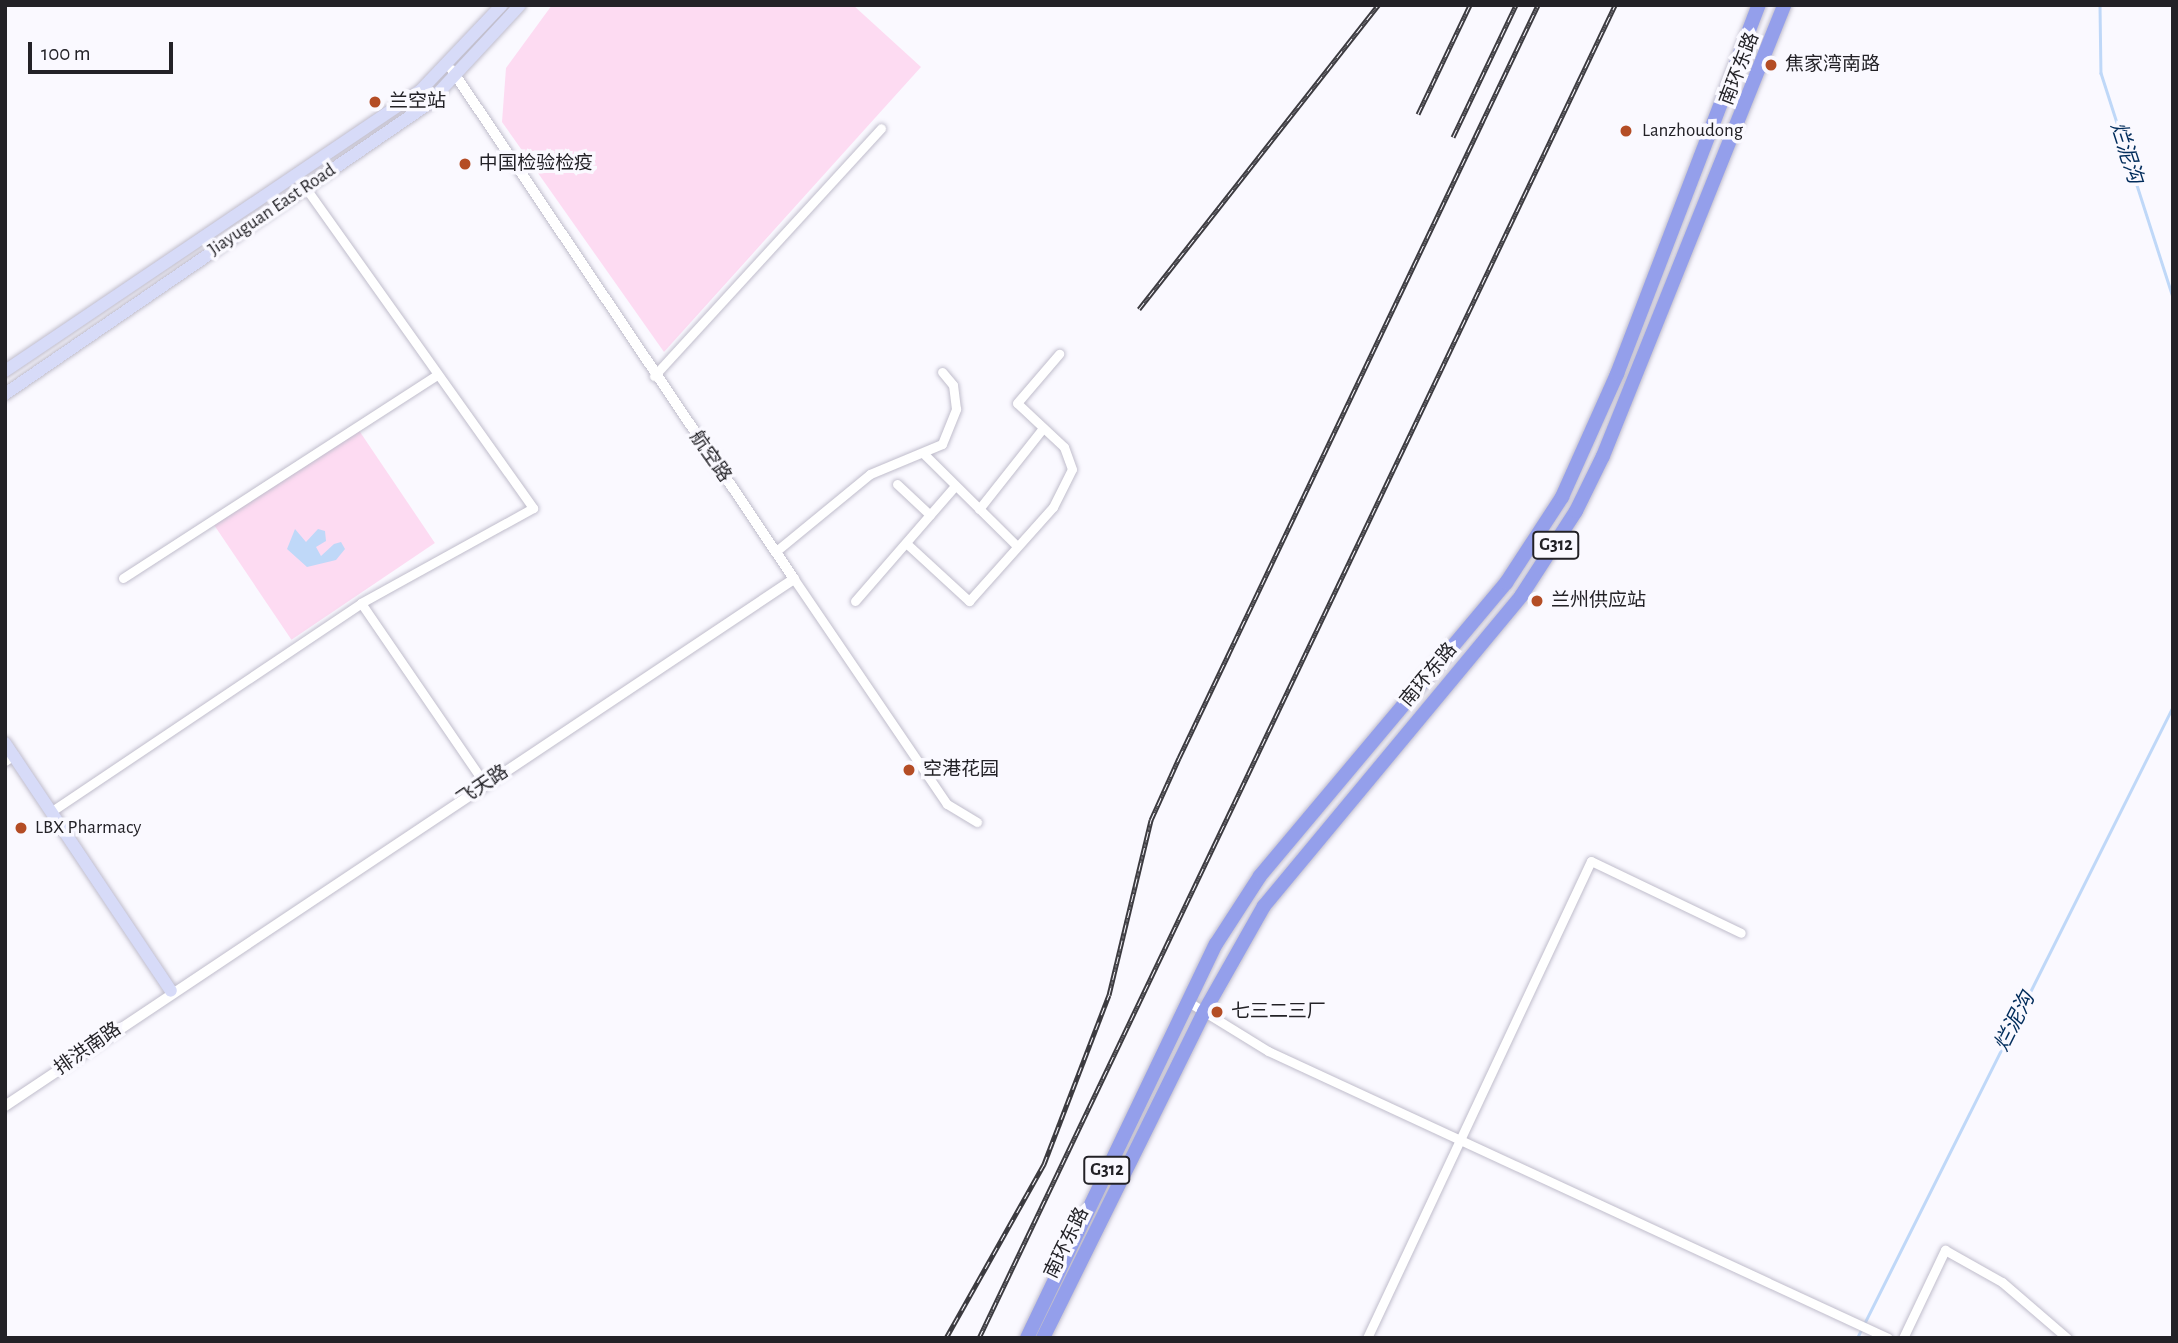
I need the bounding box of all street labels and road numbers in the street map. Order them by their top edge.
street label: 南环东路 [1716,29,1764,109]
street label: Jiayuguan East Road [204,159,340,261]
street label: 航空路 [684,427,736,487]
road number: G312 [1532,530,1580,560]
street label: 南环东路 [1396,639,1462,711]
street label: 飞天路 [453,761,513,811]
street label: 排洪南路 [50,1018,126,1080]
road number: G312 [1082,1156,1132,1184]
street label: 南环东路 [1040,1204,1094,1282]

